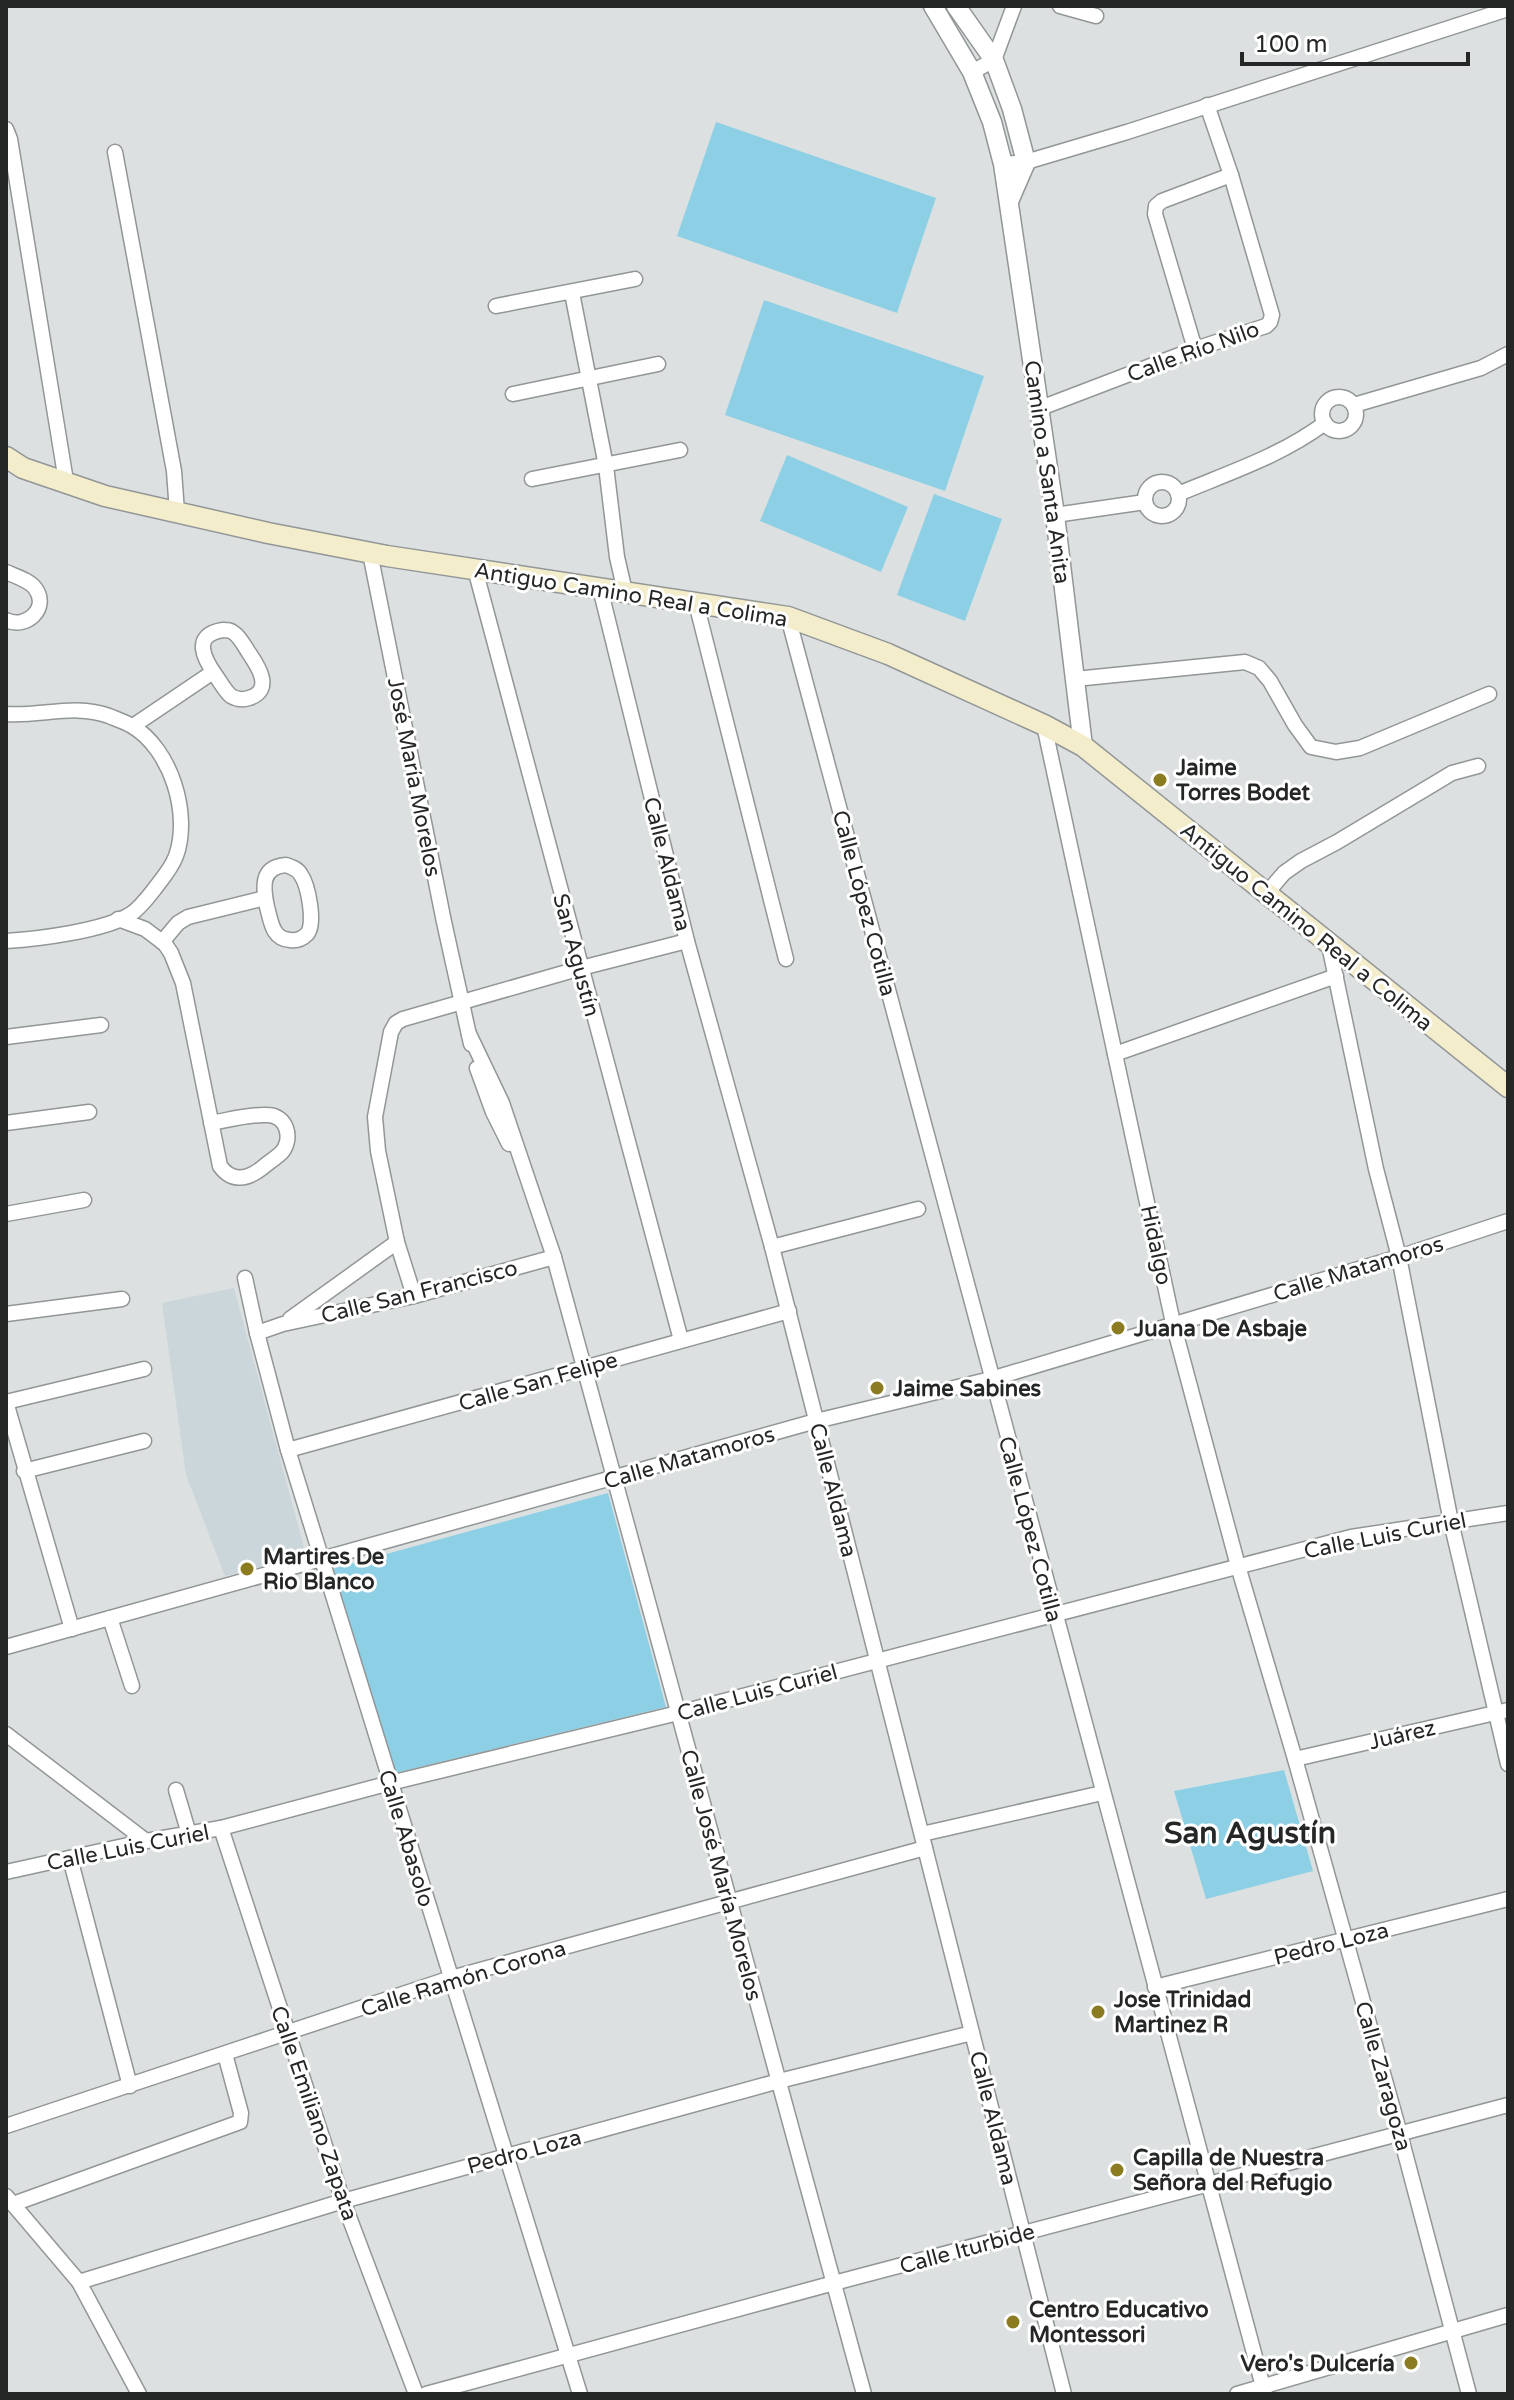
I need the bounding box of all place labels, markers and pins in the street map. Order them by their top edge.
place label: Jaime Torres Bodet [1175,755,1310,806]
marker: Jaime Torres Bodet [1151,771,1169,789]
place label: Juana De Asbaje [1133,1316,1307,1342]
marker: Juana De Asbaje [1109,1319,1127,1337]
place label: Jaime Sabines [892,1376,1042,1402]
marker: Jaime Sabines [868,1379,886,1397]
place label: Martires De Rio Blanco [263,1544,384,1595]
marker: Martires De Rio Blanco [238,1560,256,1578]
place label: Jose Trinidad Martinez R [1113,1987,1251,2038]
marker: Jose Trinidad Martinez R [1089,2003,1107,2021]
place label: Capilla de Nuestra Señora del Refugio [1133,2145,1332,2196]
marker: Capilla de Nuestra Señora del Refugio [1108,2161,1126,2179]
place label: Centro Educativo Montessori [1029,2297,1209,2348]
marker: Centro Educativo Montessori [1004,2313,1022,2331]
place label: Vero's Dulcería [1241,2351,1395,2377]
marker: Vero's Dulcería [1402,2354,1420,2372]

